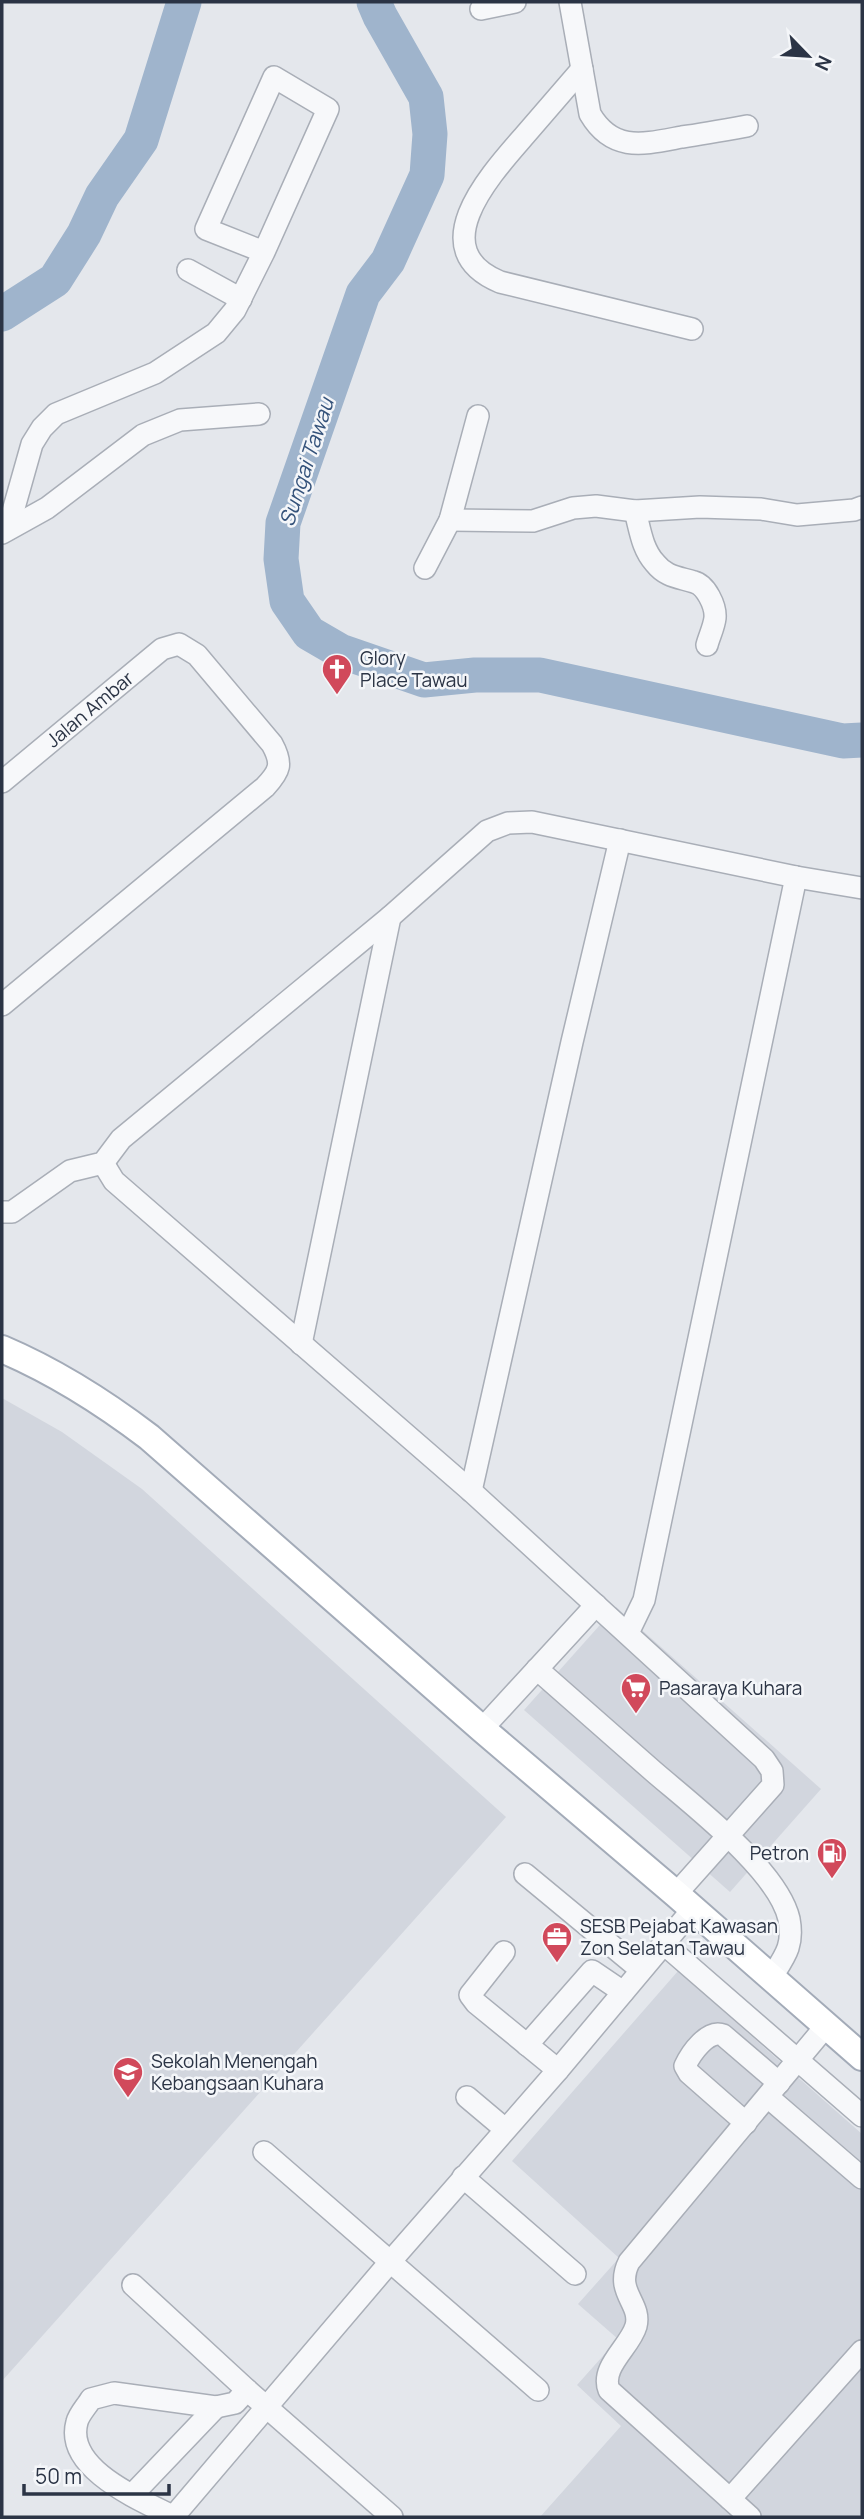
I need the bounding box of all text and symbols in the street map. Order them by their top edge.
north arrow [773,21,843,91]
text: N [809,52,838,75]
water label: Sungai Tawau [272,393,340,530]
place label: Glory Place Tawau [360,645,468,693]
church icon: Glory Place Tawau [320,652,354,696]
street label: Jalan Ambar [40,665,139,753]
supermarket icon: Pasaraya Kuhara [619,1671,653,1715]
place label: Pasaraya Kuhara [659,1675,802,1701]
fuel station icon: Petron [815,1836,849,1880]
place label: Petron [750,1840,809,1866]
place label: SESB Pejabat Kawasan Zon Selatan Tawau [580,1913,778,1961]
office icon: SESB Pejabat Kawasan Zon Selatan Tawau [540,1920,574,1964]
place label: Sekolah Menengah Kebangsaan Kuhara [151,2048,324,2096]
school or university icon: Sekolah Menengah Kebangsaan Kuhara [111,2055,145,2099]
scale bar [24,2452,170,2496]
text: 50 m [35,2462,82,2490]

